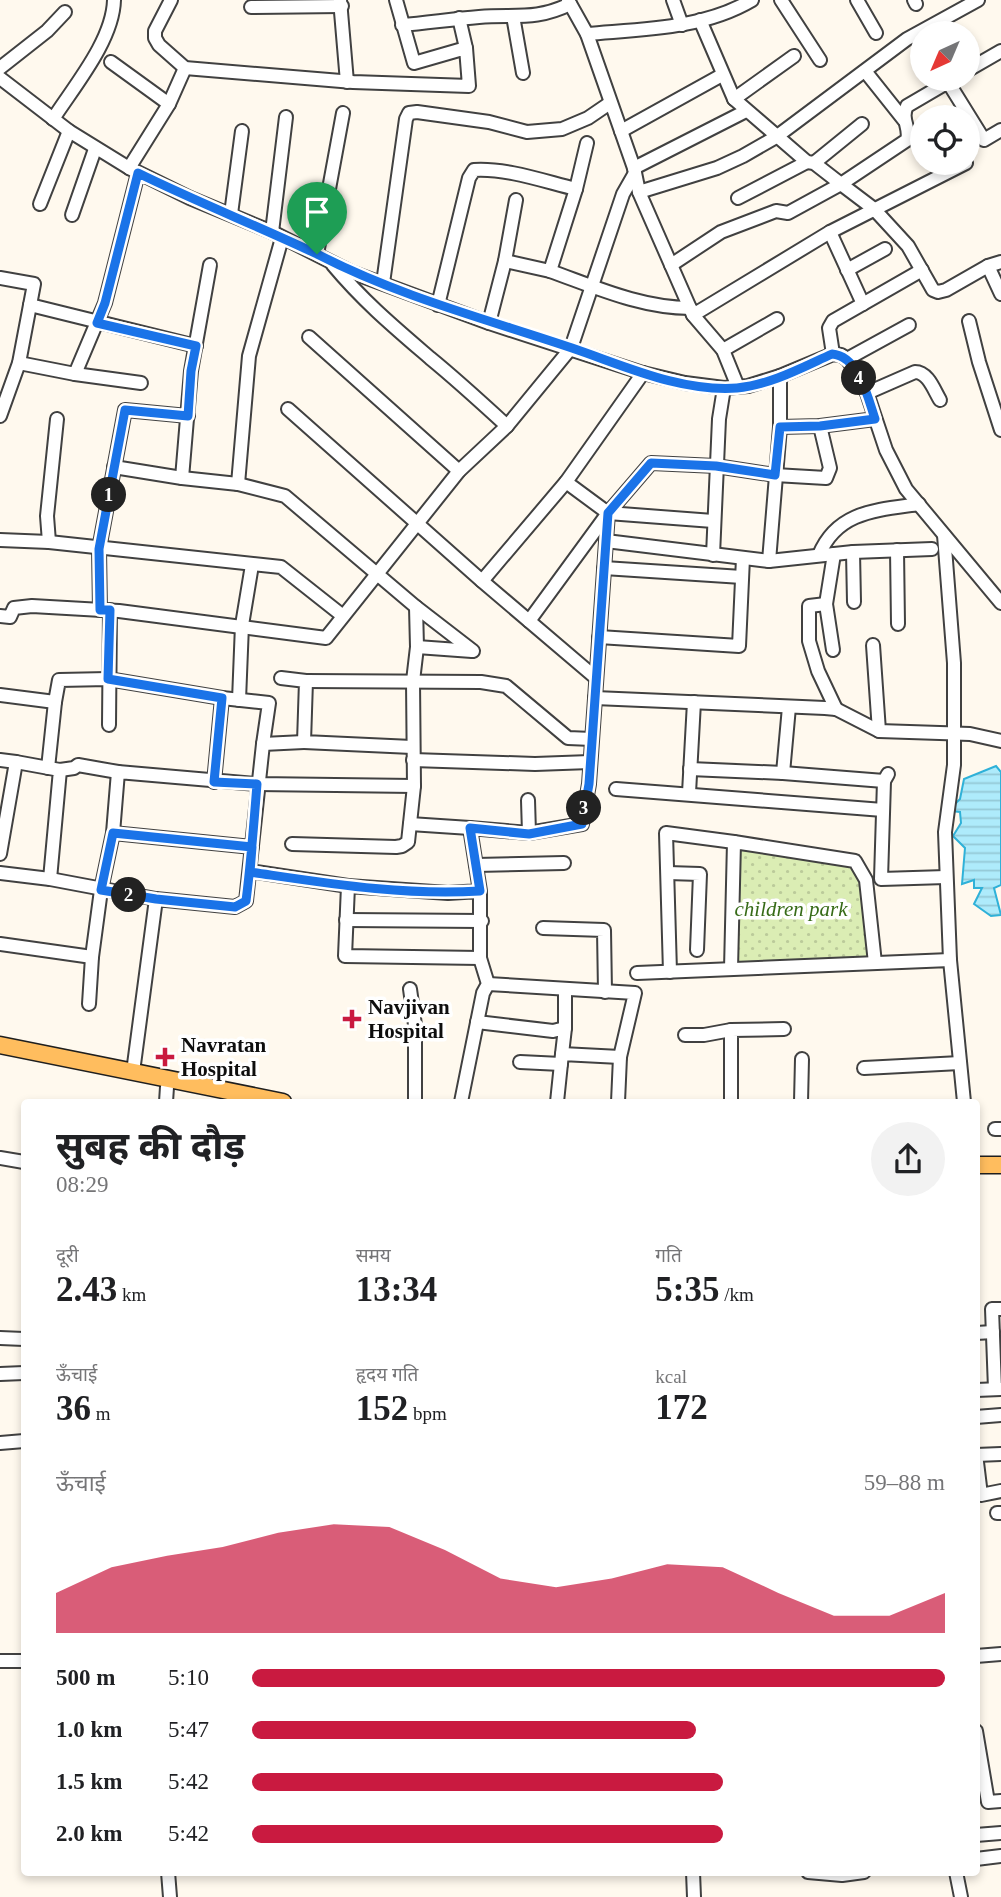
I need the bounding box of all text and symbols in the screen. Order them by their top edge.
north arrow [910,21,980,91]
map controls [910,21,980,175]
button: locate [910,105,980,175]
pin [287,182,347,254]
icon: arrive [298,193,336,231]
pin: 4 [842,360,876,396]
text: 4 [854,367,863,388]
pin: 1 [92,477,126,512]
text: 1 [104,484,113,505]
pin: 3 [566,790,602,826]
text: 3 [579,797,588,818]
pin: 2 [111,878,146,912]
text: 2 [124,884,133,905]
park label: children park [735,897,848,921]
place label: Navjivan Hospital [368,995,450,1043]
marker: Navjivan Hospital [342,1009,362,1029]
place label: Navratan Hospital [181,1033,266,1081]
marker: Navratan Hospital [155,1047,175,1067]
button: share [871,1122,945,1196]
text: सुबह की दौड़ [56,1125,245,1167]
text: 08:29 [56,1172,108,1197]
text: दूरी [56,1245,79,1266]
text: समय [356,1245,391,1266]
text: गति [655,1245,682,1266]
text: 2.43 [56,1270,117,1309]
text: 13:34 [356,1270,437,1309]
text: 5:35 [655,1270,719,1309]
text: km [117,1284,146,1305]
text: /km [719,1284,754,1305]
text: ऊँचाई [56,1364,97,1385]
text: हृदय गति [356,1364,418,1385]
text: kcal [655,1366,687,1387]
text: 172 [655,1388,708,1427]
text: 36 [56,1389,91,1428]
text: 152 [356,1389,408,1428]
text: m [91,1403,111,1424]
text: bpm [408,1403,447,1424]
text: 59–88 m [864,1470,945,1495]
text: ऊँचाई [56,1471,106,1496]
text: 500 m [56,1665,115,1690]
text: 5:10 [168,1665,209,1690]
text: 1.0 km [56,1717,122,1742]
text: 5:47 [168,1717,209,1742]
text: 1.5 km [56,1769,122,1794]
text: 5:42 [168,1769,209,1794]
text: 2.0 km [56,1821,122,1846]
text: 5:42 [168,1821,209,1846]

